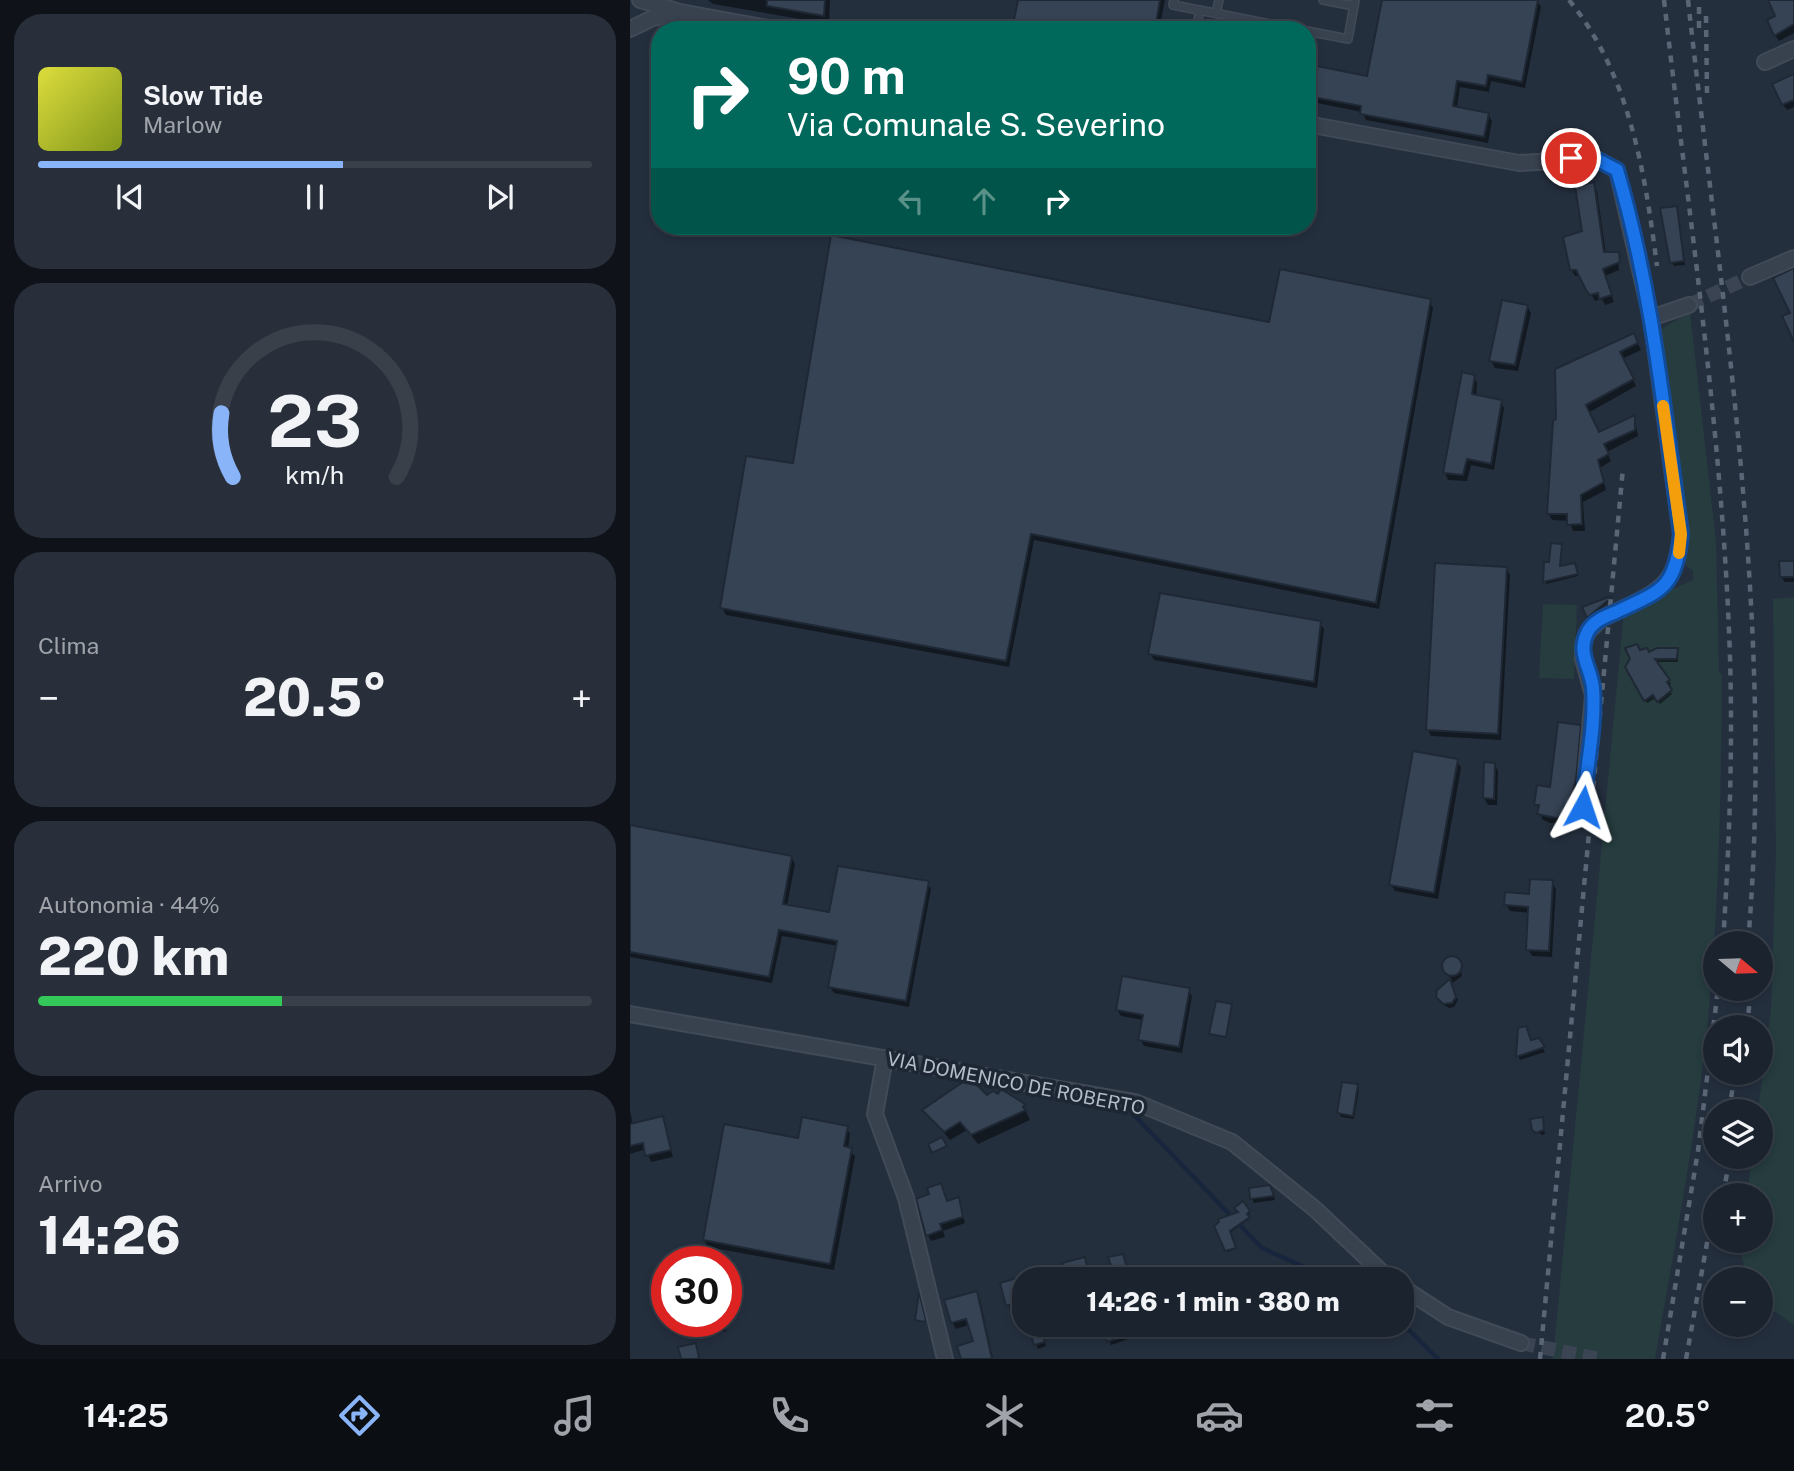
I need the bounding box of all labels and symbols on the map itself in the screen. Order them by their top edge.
pin [1541,128,1601,188]
position arrow [1546,770,1620,844]
north arrow [1703,931,1773,1001]
street label: VIA DOMENICO DE ROBERTO [885,1047,1147,1119]
speed limit sign: 30 [651,1246,742,1337]

